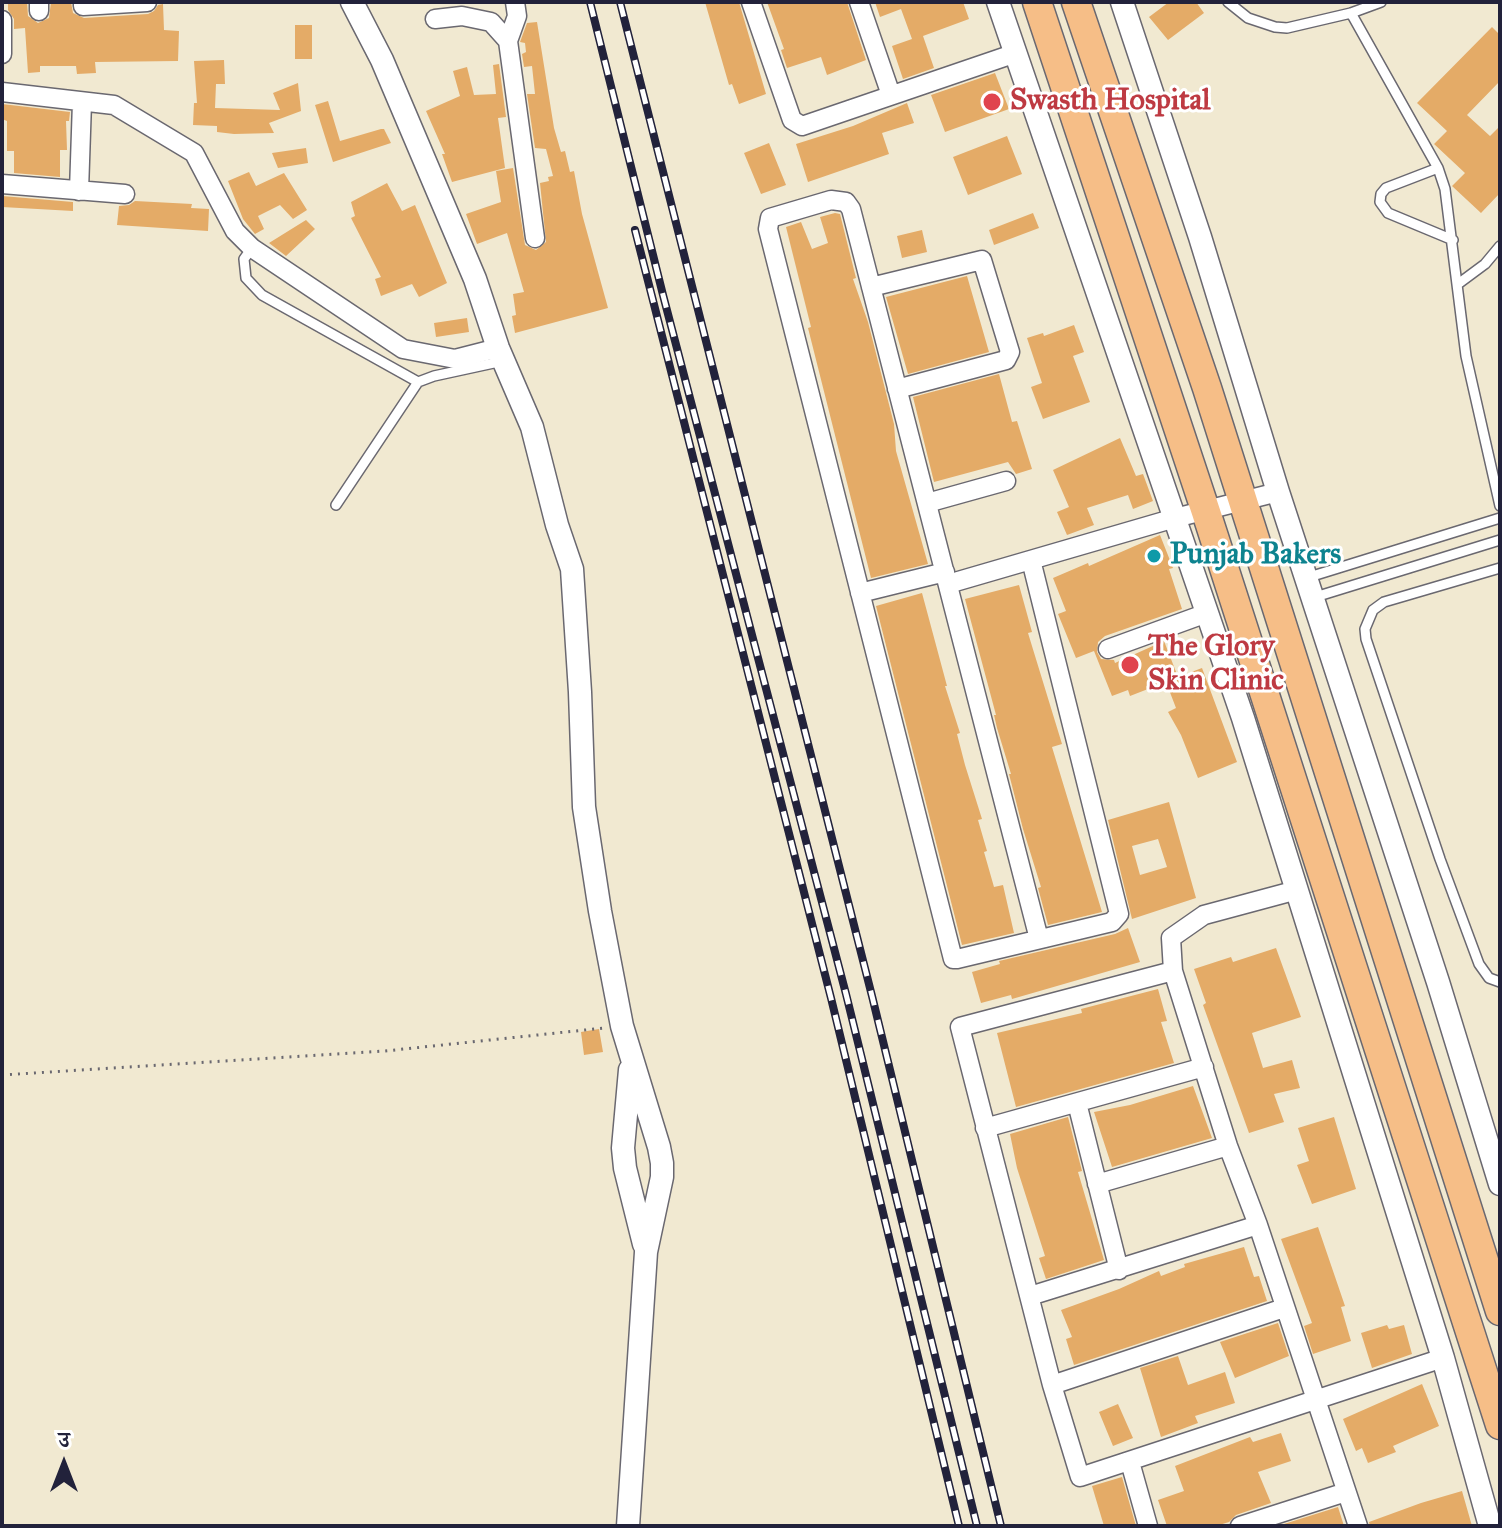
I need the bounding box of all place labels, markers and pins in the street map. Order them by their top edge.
place label: Swasth Hospital [1010,84,1210,120]
marker: Swasth Hospital [981,91,1003,113]
place label: Punjab Bakers [1170,538,1341,574]
marker: Punjab Bakers [1145,547,1163,565]
place label: The Glory Skin Clinic [1148,630,1284,700]
marker: The Glory Skin Clinic [1119,654,1141,676]

